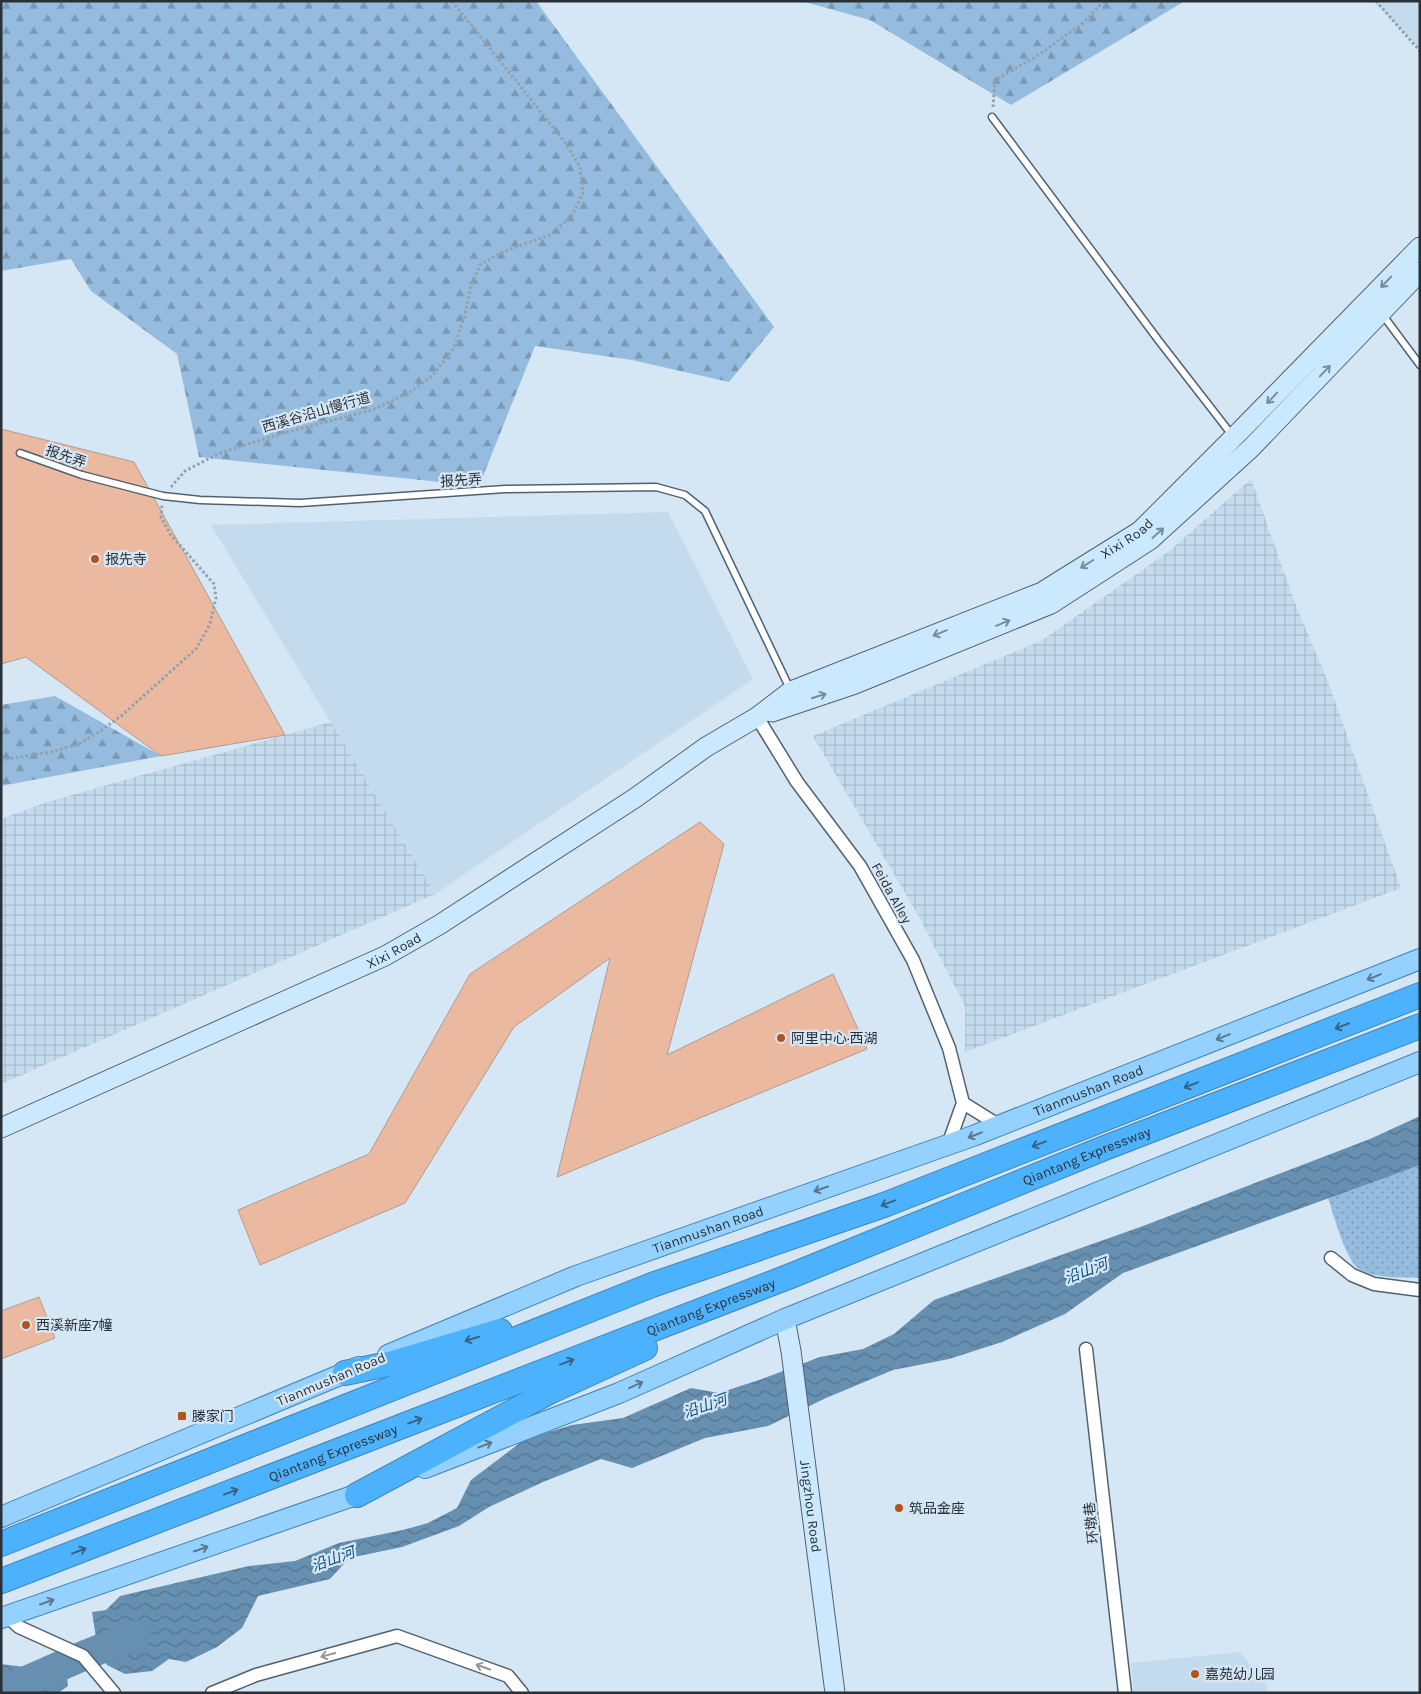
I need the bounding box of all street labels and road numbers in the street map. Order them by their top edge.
street label: 西溪谷沿山慢行道 [260,389,372,436]
street label: 报先弄 [43,442,88,471]
street label: 报先弄 [439,471,483,490]
street label: Xixi Road [1097,515,1157,563]
street label: Feida Alley [868,860,916,927]
street label: Xixi Road [364,929,424,972]
street label: Tianmushan Road [1031,1061,1146,1120]
street label: Qiantang Expressway [1020,1123,1154,1189]
street label: Tianmushan Road [650,1202,766,1257]
street label: Qiantang Expressway [644,1274,778,1340]
street label: Tianmushan Road [274,1349,388,1410]
street label: Qiantang Expressway [266,1420,401,1486]
street label: Jingzhou Road [796,1459,825,1553]
street label: 环墩巷 [1081,1501,1102,1545]

